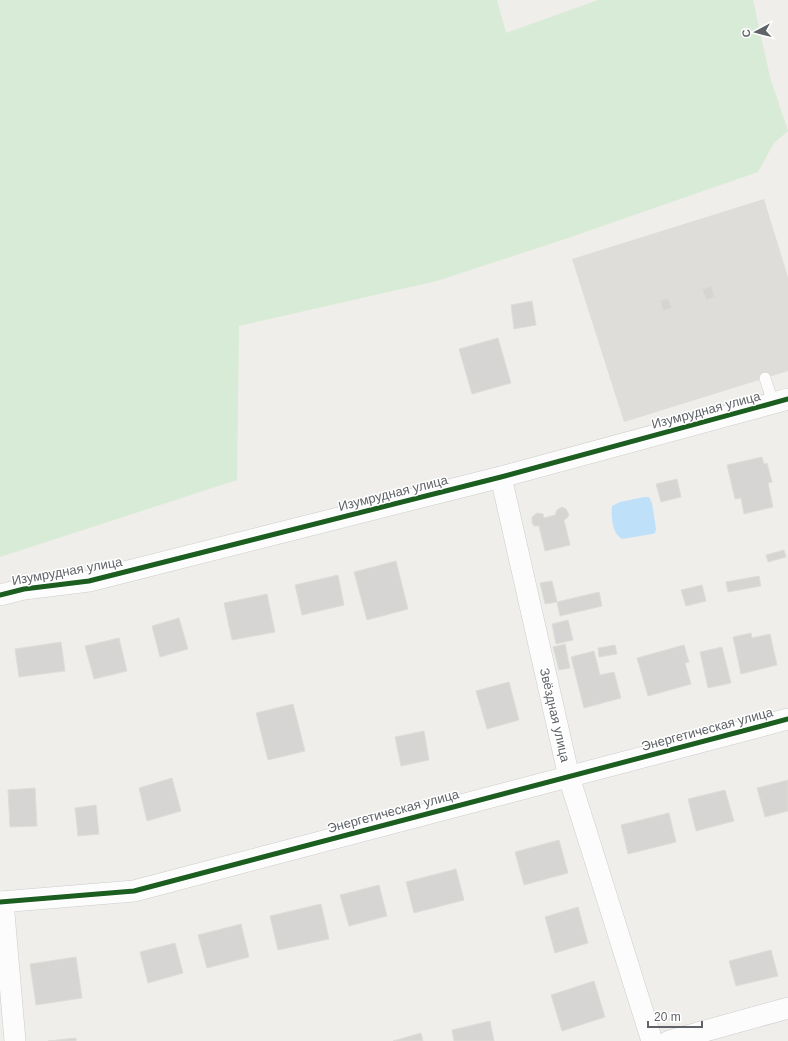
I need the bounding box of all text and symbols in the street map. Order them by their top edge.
north arrow [736,12,776,52]
text: С [740,28,753,38]
street label: Изумрудная улица [650,388,763,432]
street label: Изумрудная улица [337,472,450,514]
street label: Изумрудная улица [11,554,124,588]
street label: Звёздная улица [537,667,573,764]
street label: Энергетическая улица [640,704,775,754]
street label: Энергетическая улица [326,786,461,836]
scale bar [648,1003,702,1029]
text: 20 m [654,1010,681,1024]

